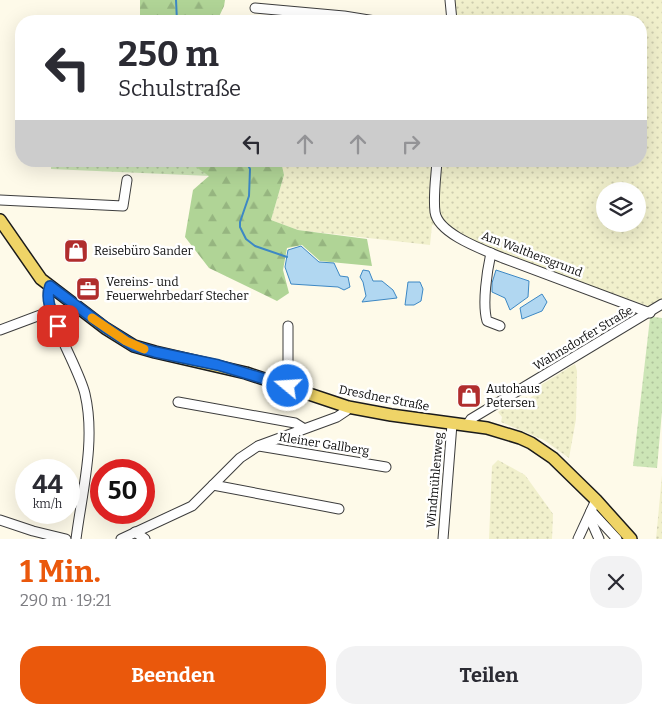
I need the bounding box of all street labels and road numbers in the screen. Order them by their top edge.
street label: Am Walthersgrund [480,228,584,280]
street label: Wahnsdorfer Straße [531,303,635,373]
street label: Dresdner Straße [338,382,430,414]
street label: Kleiner Gallberg [278,430,371,458]
street label: Windmühlenweg [424,431,446,529]

